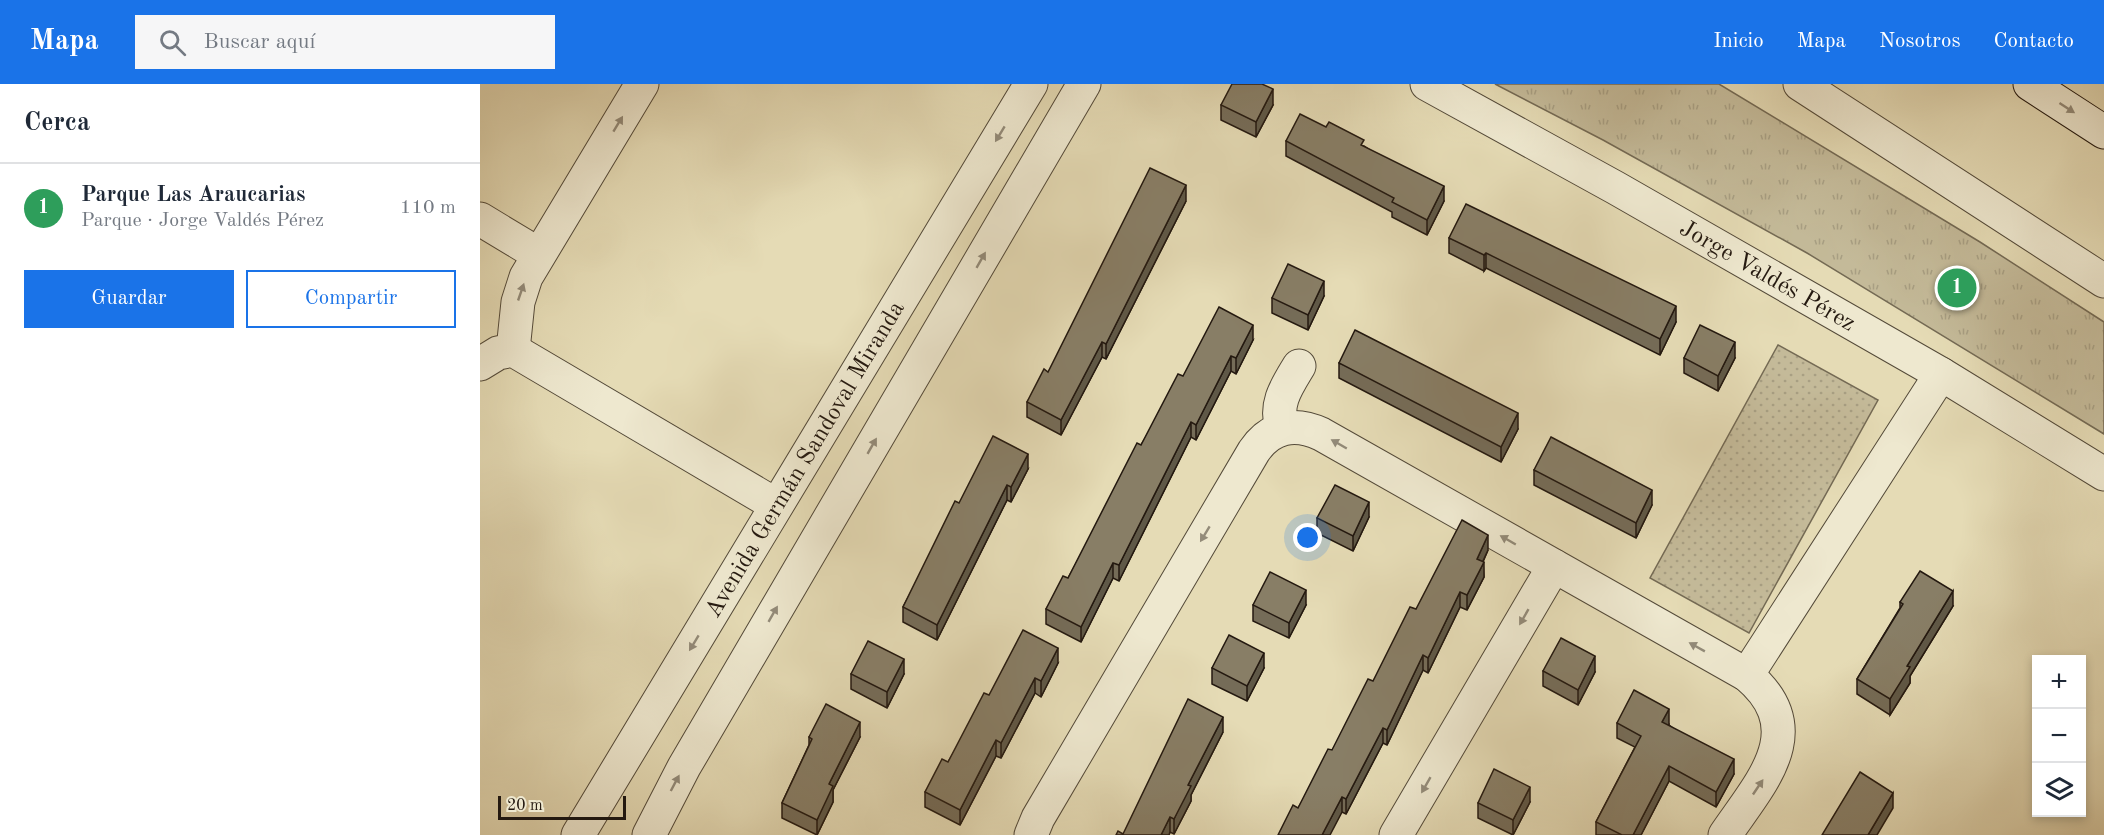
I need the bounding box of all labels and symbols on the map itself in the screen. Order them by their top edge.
one-way arrow [2059,102,2075,113]
one-way arrow [613,115,623,132]
one-way arrow [995,126,1006,142]
street label: Jorge Valdés Pérez [1675,217,1859,337]
one-way arrow [976,252,987,268]
pin: 1 [1938,266,1976,310]
one-way arrow [517,283,526,301]
street label: Avenida Germán Sandoval Miranda [702,298,910,622]
one-way arrow [867,437,877,454]
one-way arrow [1330,439,1347,449]
your location [1293,523,1322,552]
one-way arrow [1200,526,1210,543]
one-way arrow [1500,536,1517,546]
one-way arrow [768,606,779,622]
one-way arrow [1519,609,1530,625]
one-way arrow [688,635,699,651]
one-way arrow [1688,642,1705,652]
one-way arrow [670,774,680,791]
one-way arrow [1420,777,1431,793]
one-way arrow [1752,779,1764,795]
scale bar [498,793,626,820]

